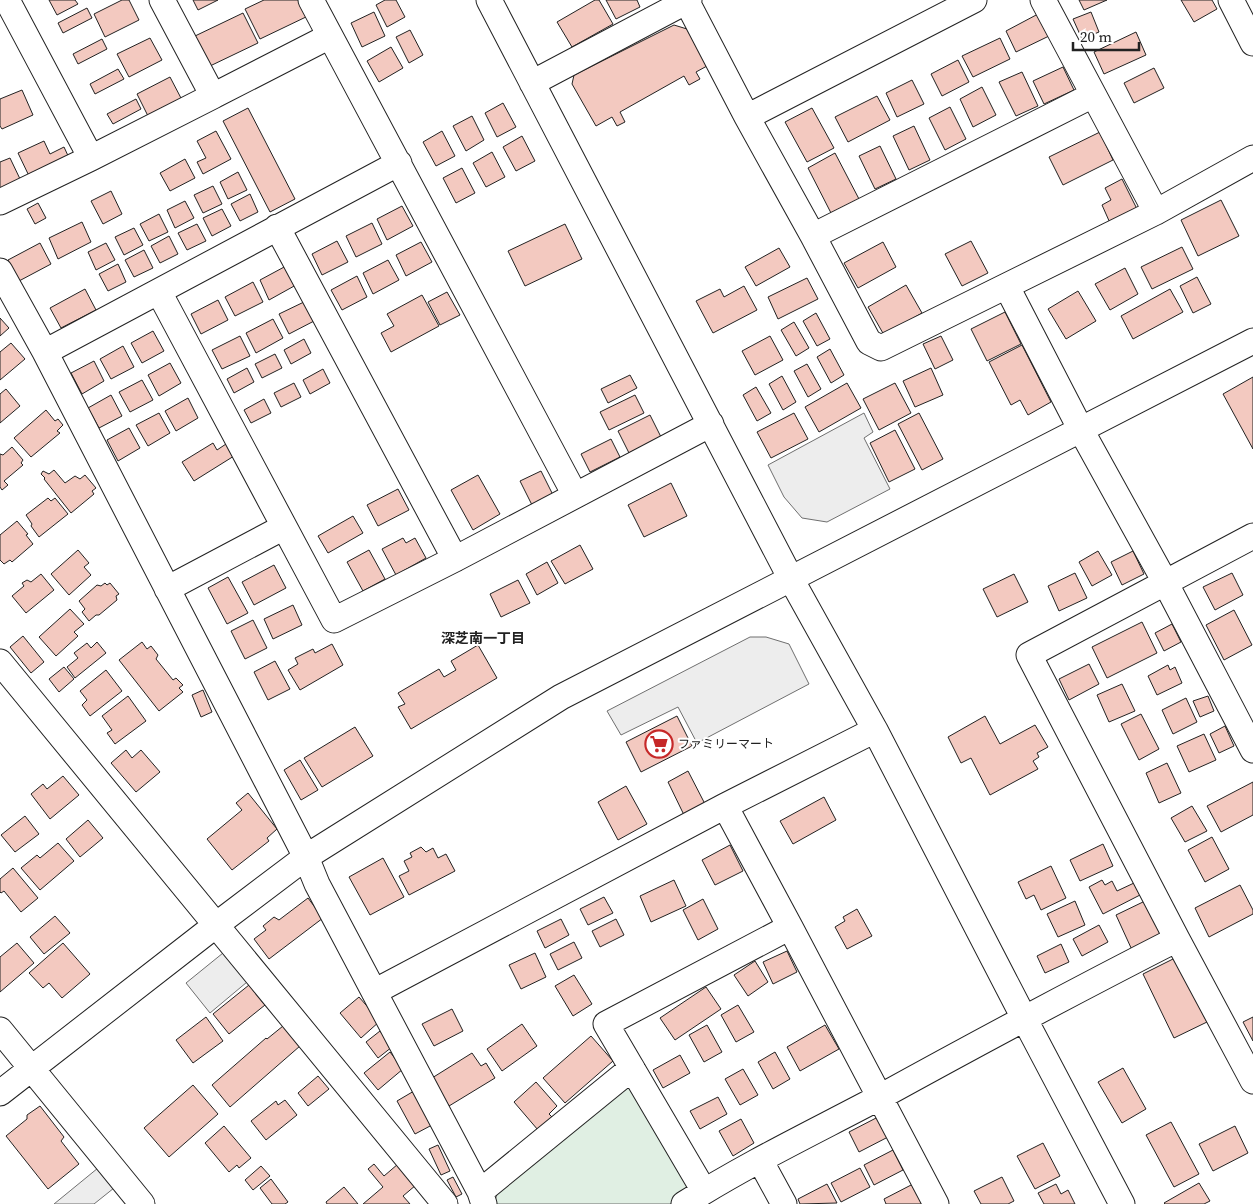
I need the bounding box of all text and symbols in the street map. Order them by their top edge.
scale bar [1073,20,1139,52]
text: 20 m [1080,26,1112,47]
district label: 深芝南一丁目 [441,628,525,648]
supermarket icon: ファミリーマート [644,729,674,759]
place label: ファミリーマート [678,736,774,752]

